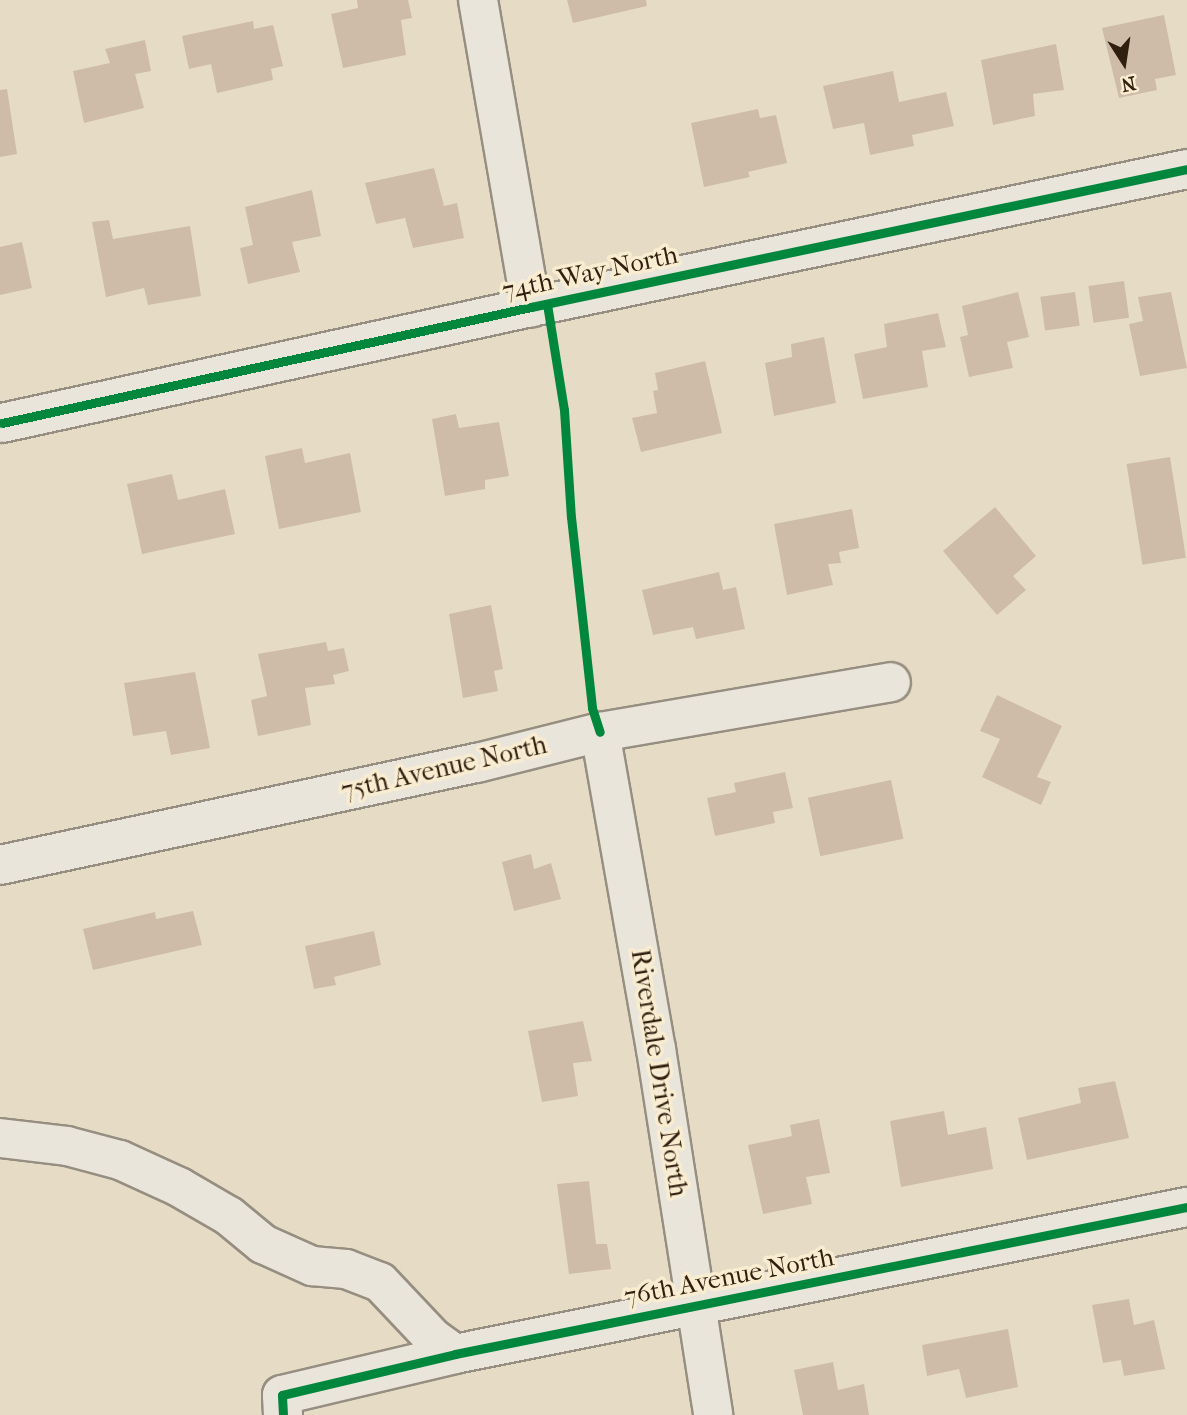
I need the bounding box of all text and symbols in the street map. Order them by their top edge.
north arrow [1089,28,1159,98]
text: N [1119,71,1138,96]
street label: 74th Way North [499,239,681,307]
street label: 75th Avenue North [338,729,550,807]
street label: Riverdale Drive North [624,947,694,1199]
street label: 76th Avenue North [622,1241,836,1313]

